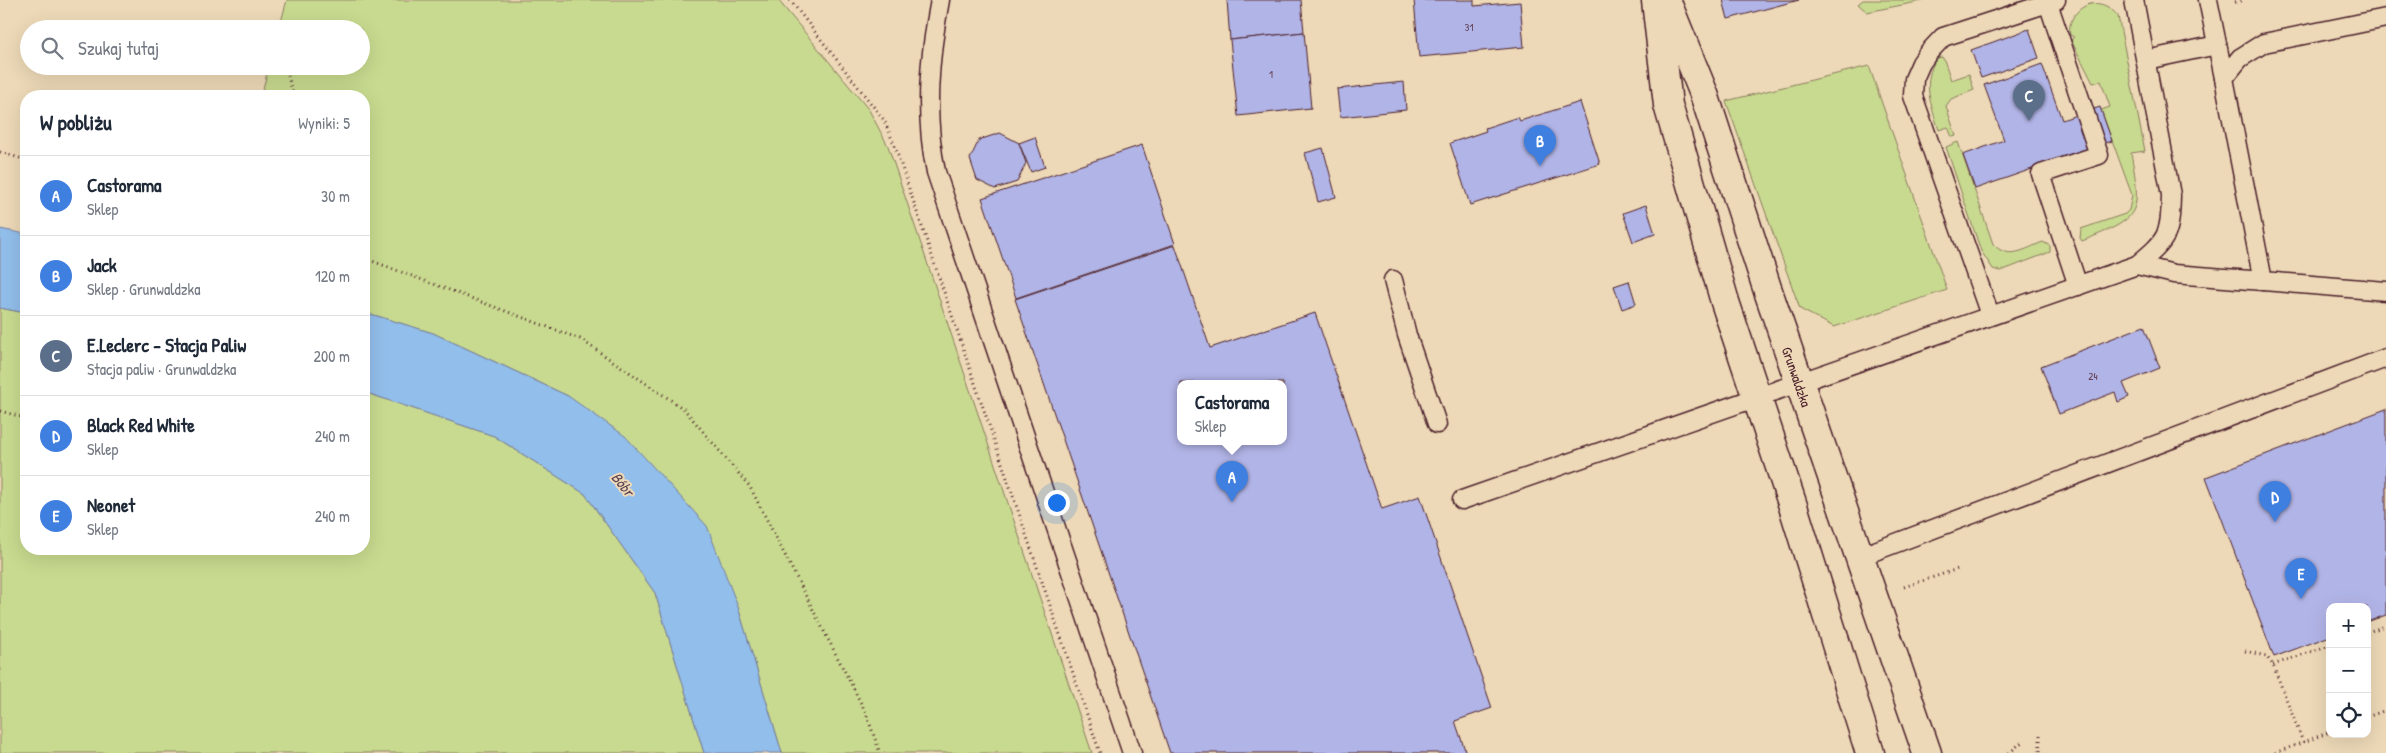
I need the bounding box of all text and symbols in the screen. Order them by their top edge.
search box [20,20,370,75]
house number: 31 [1465,20,1473,34]
icon: search [38,34,66,62]
text: Szukaj tutaj [78,35,159,61]
house number: 1 [1269,67,1273,81]
pin: C [2013,80,2045,121]
text: W pobliżu [40,108,112,137]
text: Wyniki: 5 [298,112,350,134]
pin: B [1524,125,1556,166]
text: Castorama [87,172,162,198]
text: A [52,185,60,207]
text: 30 m [321,185,350,207]
text: Sklep [87,198,118,220]
text: Jack [87,252,117,278]
text: B [52,265,60,287]
text: 120 m [315,265,350,287]
text: Sklep · Grunwaldzka [87,278,200,300]
text: E.Leclerc - Stacja Paliw [87,332,246,358]
street label: Grunwaldzka [1778,344,1817,410]
text: C [52,345,60,367]
text: 200 m [314,345,350,367]
text: Stacja paliw · Grunwaldzka [87,358,236,380]
house number: 24 [2088,369,2098,383]
popup [1177,380,1287,445]
text: Castorama [1195,389,1269,415]
text: Black Red White [87,412,195,438]
text: Sklep [1195,415,1226,437]
text: D [52,425,60,447]
text: 240 m [315,425,350,447]
text: Sklep [87,438,118,460]
pin: A [1216,461,1248,502]
water label: Bóbr [607,467,641,502]
pin: D [2259,481,2291,522]
your location [1044,490,1070,516]
text: Neonet [87,492,135,518]
text: E [52,505,60,527]
text: 240 m [315,505,350,527]
text: Sklep [87,518,118,540]
pin: E [2285,558,2317,599]
map controls [2326,603,2371,738]
button: + [2326,603,2371,648]
button: − [2326,648,2371,693]
button: locate [2326,693,2371,738]

